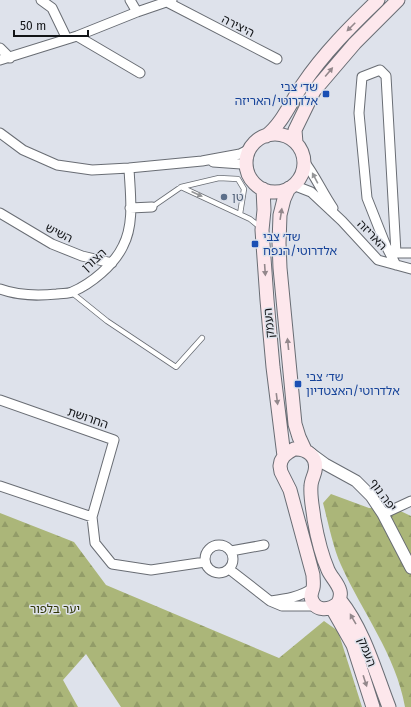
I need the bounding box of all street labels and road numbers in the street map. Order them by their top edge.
street label: היצירה [219,12,257,40]
street label: האריזה [354,217,390,253]
street label: השיש [43,220,75,246]
street label: הצורן [79,245,109,275]
street label: העמק [261,307,277,339]
street label: החרושת [66,404,110,432]
street label: יפה נוף [367,476,399,514]
street label: העמק [355,635,379,669]

